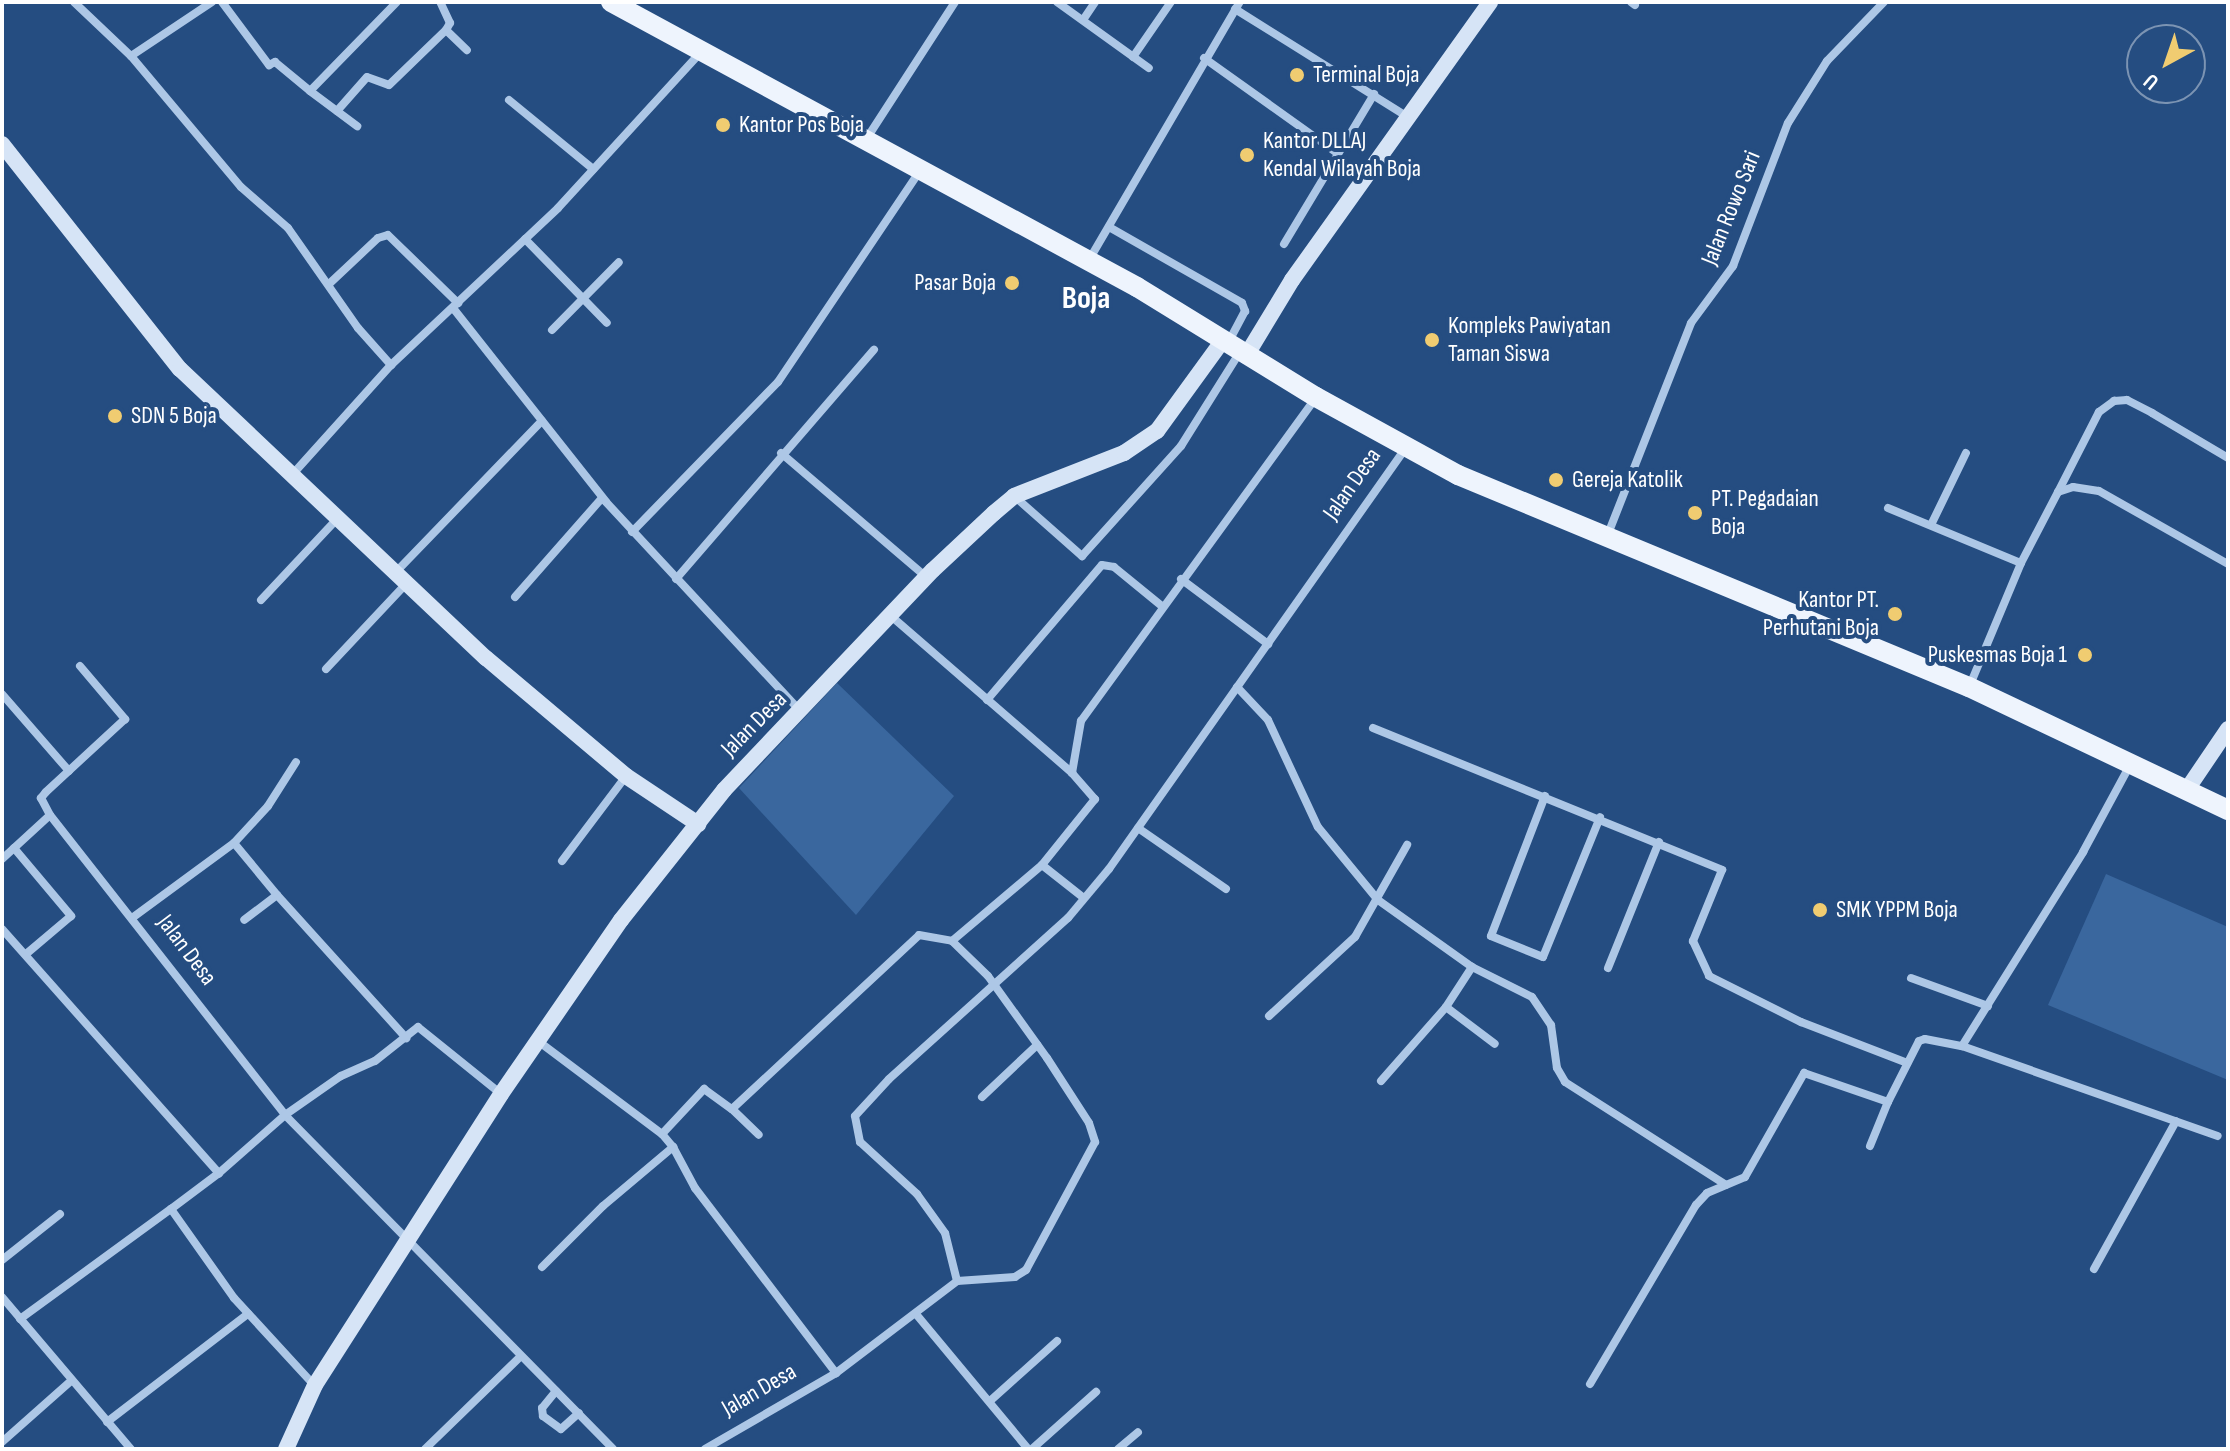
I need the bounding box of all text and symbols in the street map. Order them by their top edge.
north arrow [2126,24,2206,104]
place label: Terminal Boja [1313,61,1420,89]
marker: Terminal Boja [1288,66,1306,84]
text: U [2138,67,2165,95]
place label: Kantor Pos Boja [739,111,864,139]
marker: Kantor Pos Boja [714,116,732,134]
place label: Kantor DLLAJ Kendal Wilayah Boja [1263,127,1421,183]
marker: Kantor DLLAJ Kendal Wilayah Boja [1238,146,1256,164]
street label: Jalan Rowo Sari [1695,147,1767,269]
place label: Pasar Boja [914,269,996,297]
marker: Pasar Boja [1003,274,1021,292]
district label: Boja [1062,280,1110,318]
place label: Kompleks Pawiyatan Taman Siswa [1448,312,1611,368]
marker: Kompleks Pawiyatan Taman Siswa [1423,331,1441,349]
place label: SDN 5 Boja [131,402,217,430]
marker: SDN 5 Boja [106,407,124,425]
street label: Jalan Desa [1317,442,1387,526]
place label: Gereja Katolik [1572,466,1683,494]
marker: Gereja Katolik [1547,471,1565,489]
place label: PT. Pegadaian Boja [1711,485,1819,541]
marker: PT. Pegadaian Boja [1686,504,1704,522]
place label: Kantor PT. Perhutani Boja [1763,586,1879,642]
marker: Kantor PT. Perhutani Boja [1886,605,1904,623]
place label: Puskesmas Boja 1 [1928,641,2067,669]
marker: Puskesmas Boja 1 [2074,644,2096,666]
street label: Jalan Desa [715,685,793,763]
place label: SMK YPPM Boja [1836,896,1958,924]
marker: SMK YPPM Boja [1811,901,1829,919]
street label: Jalan Desa [151,909,223,991]
street label: Jalan Desa [717,1357,801,1423]

